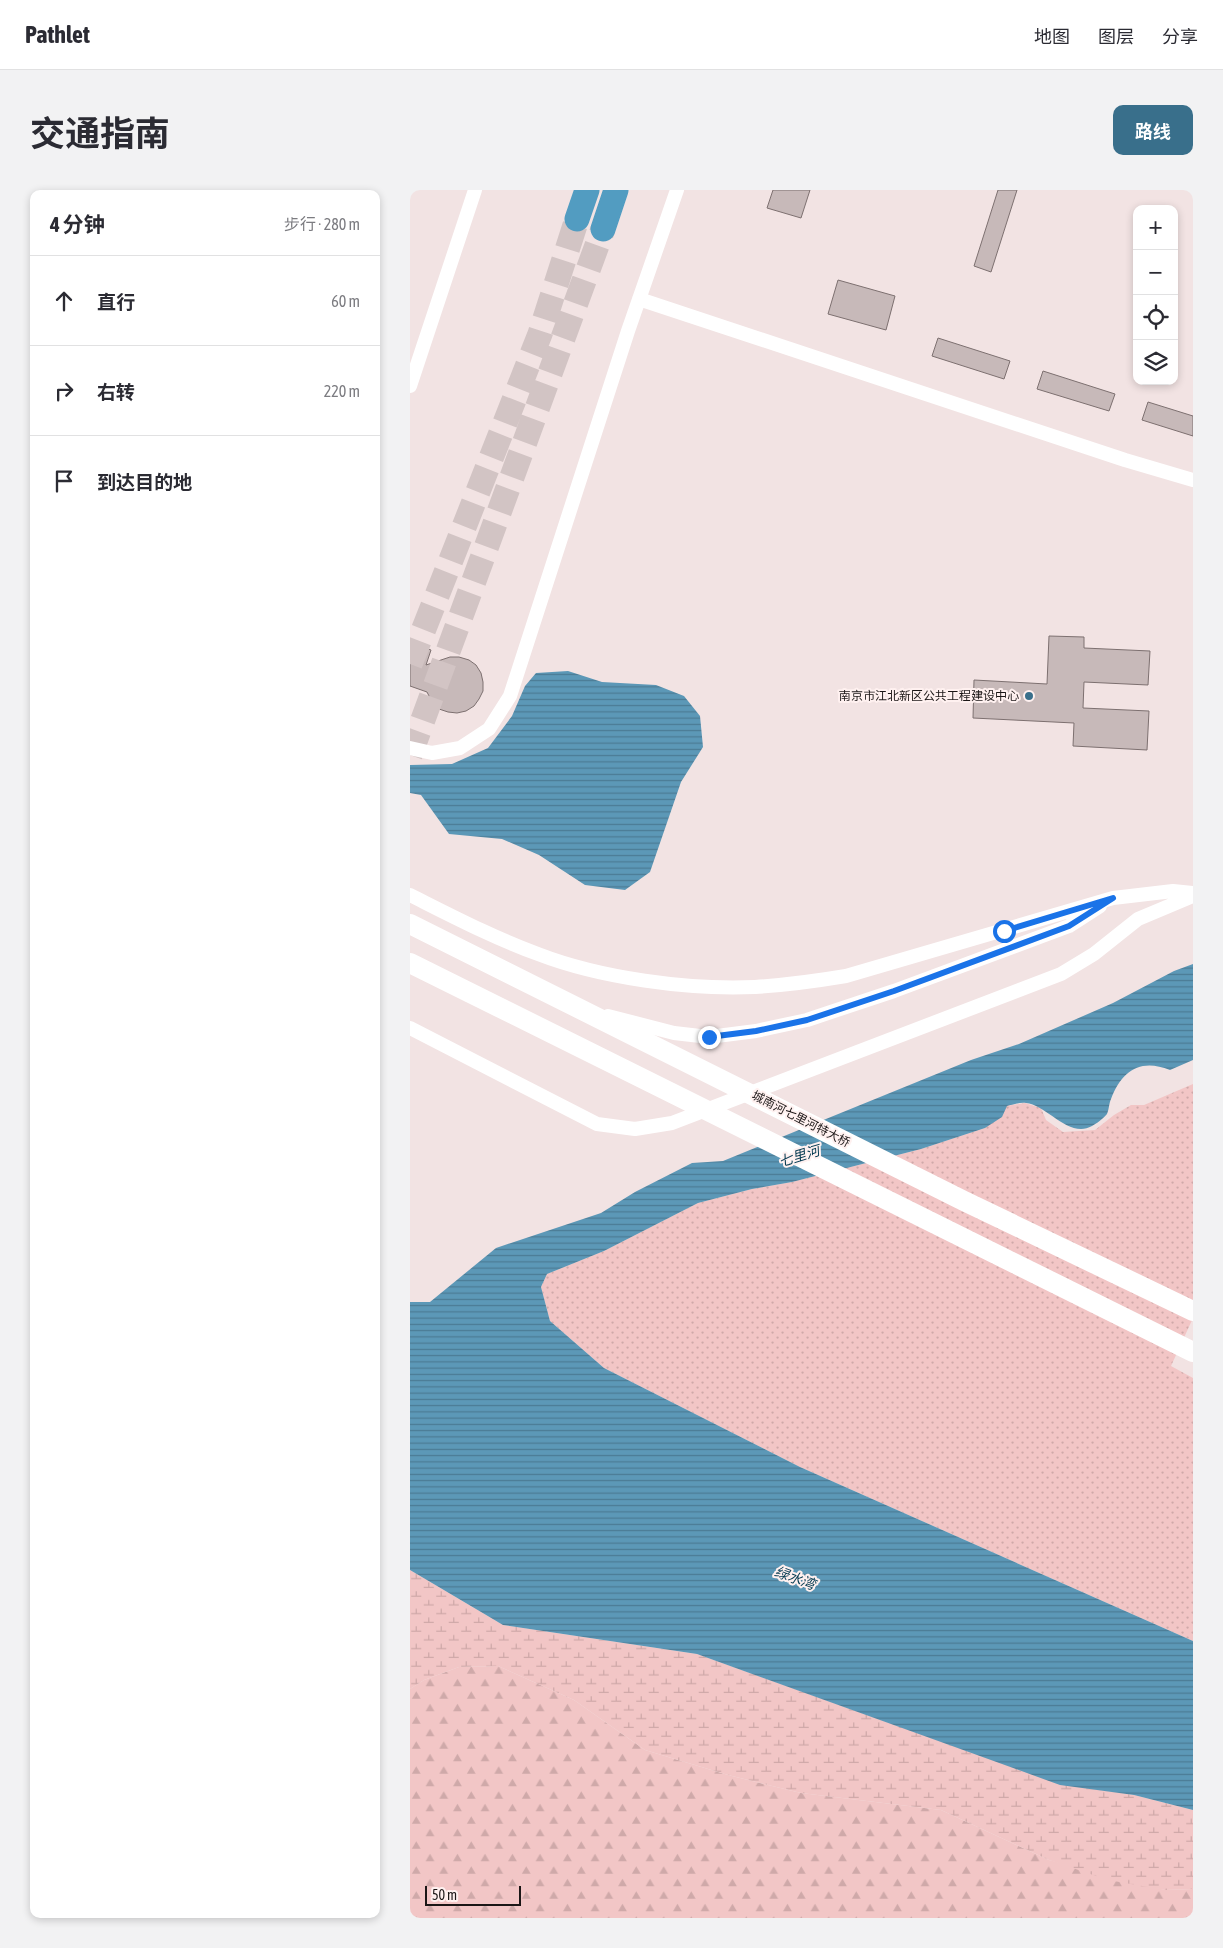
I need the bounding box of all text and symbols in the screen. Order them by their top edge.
text: Pathlet [25,21,90,48]
text: 地图 [1034,26,1070,47]
text: 图层 [1098,26,1134,47]
text: 分享 [1162,26,1198,47]
button: 路线 [1113,105,1193,155]
text: 交通指南 [30,113,170,153]
map controls [1133,205,1178,385]
button: + [1133,205,1178,250]
text: 4 分钟 [50,212,105,236]
text: 步行 · 280 m [284,215,360,233]
button: − [1133,250,1178,295]
icon: ahead [50,287,78,315]
text: 直行 [97,291,135,313]
text: 60 m [331,292,360,310]
button: locate [1133,295,1178,340]
button: layers [1133,340,1178,385]
icon: right [50,377,78,405]
text: 右转 [97,381,135,403]
text: 220 m [324,382,360,400]
icon: arrive [50,467,78,495]
text: 到达目的地 [97,471,192,493]
place label: 南京市江北新区公共工程建设中心 [839,689,1019,703]
marker: 南京市江北新区公共工程建设中心 [1023,690,1035,702]
route start [993,920,1016,943]
route end [698,1026,721,1049]
street label: 城南河七里河特大桥 [750,1088,852,1150]
water label: 七里河 [777,1141,824,1170]
water label: 绿水湾 [773,1563,819,1593]
scale bar [425,1883,521,1906]
text: 50 m [432,1887,457,1903]

